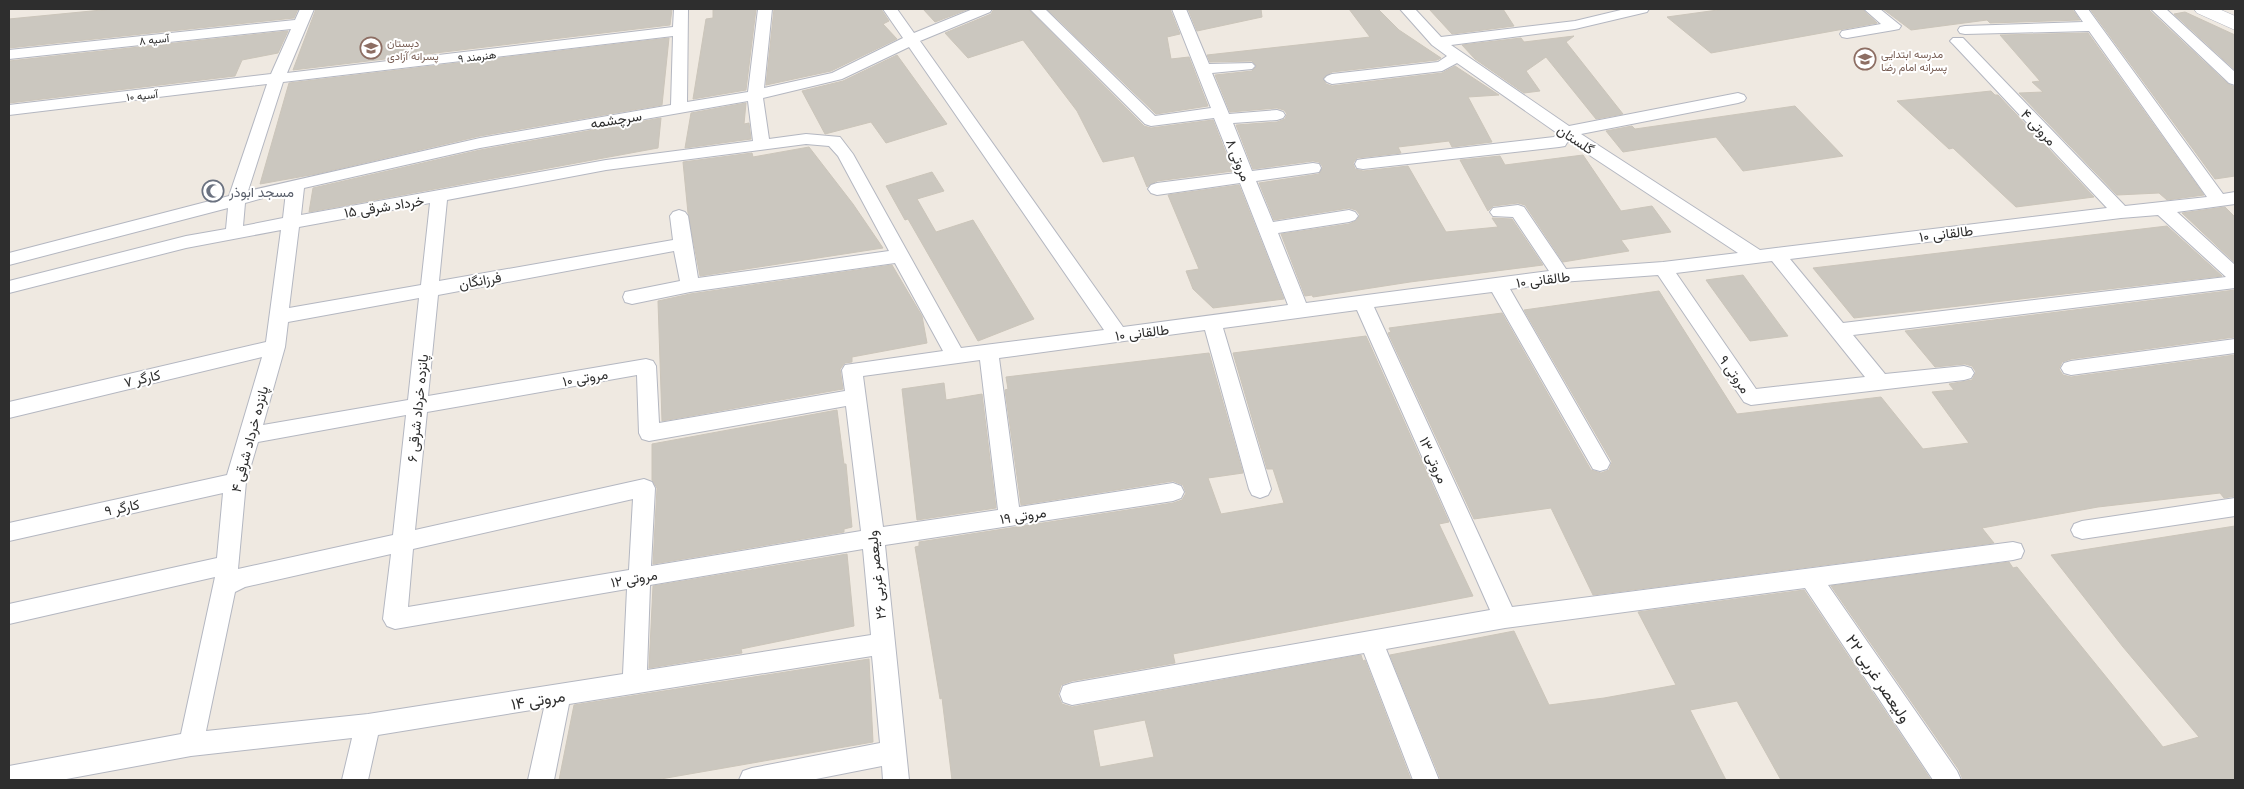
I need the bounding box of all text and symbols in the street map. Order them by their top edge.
street label: آسیه ۸ [138,31,171,48]
school or university icon: دبستان پسرانه آزادی [359,36,383,60]
place label: دبستان پسرانه آزادی [387,36,439,64]
street label: هنرمند ۹ [457,47,497,66]
school or university icon: مدرسه ابتدایی پسرانه امام رضا [1853,47,1877,71]
place label: مدرسه ابتدایی پسرانه امام رضا [1881,47,1947,75]
street label: آسیه ۱۰ [126,87,160,104]
street label: مروتی ۴ [2017,105,2060,150]
street label: سرچشمه [589,107,643,133]
street label: گلستان [1554,120,1598,158]
street label: مروتی ۸ [1222,136,1255,184]
mosque icon: مسجد ابوذر [201,179,225,203]
place label: مسجد ابوذر [228,183,294,201]
street label: ۱۵ خرداد شرقی [343,191,425,222]
street label: طالقانی ۱۰ [1918,221,1974,246]
street label: طالقانی ۱۰ [1515,267,1571,292]
street label: فرزانگان [457,268,503,293]
street label: طالقانی ۱۰ [1114,320,1170,345]
street label: مروتی ۹ [1715,352,1754,397]
street label: پانزده خرداد شرقی ۶ [403,353,433,463]
street label: مروتی ۱۰ [561,365,609,390]
street label: کارگر ۷ [122,366,162,391]
street label: پانزده خرداد شرقی ۴ [227,384,273,495]
street label: مروتی ۱۳ [1415,434,1452,486]
street label: کارگر ۹ [103,495,141,520]
street label: مروتی ۱۹ [999,503,1048,528]
street label: ولیعصر غربی ۲۶ [863,530,890,620]
street label: مروتی ۱۲ [609,566,659,591]
street label: ولیعصر غربی ۲۲ [1841,630,1915,727]
street label: مروتی ۱۴ [509,685,567,715]

